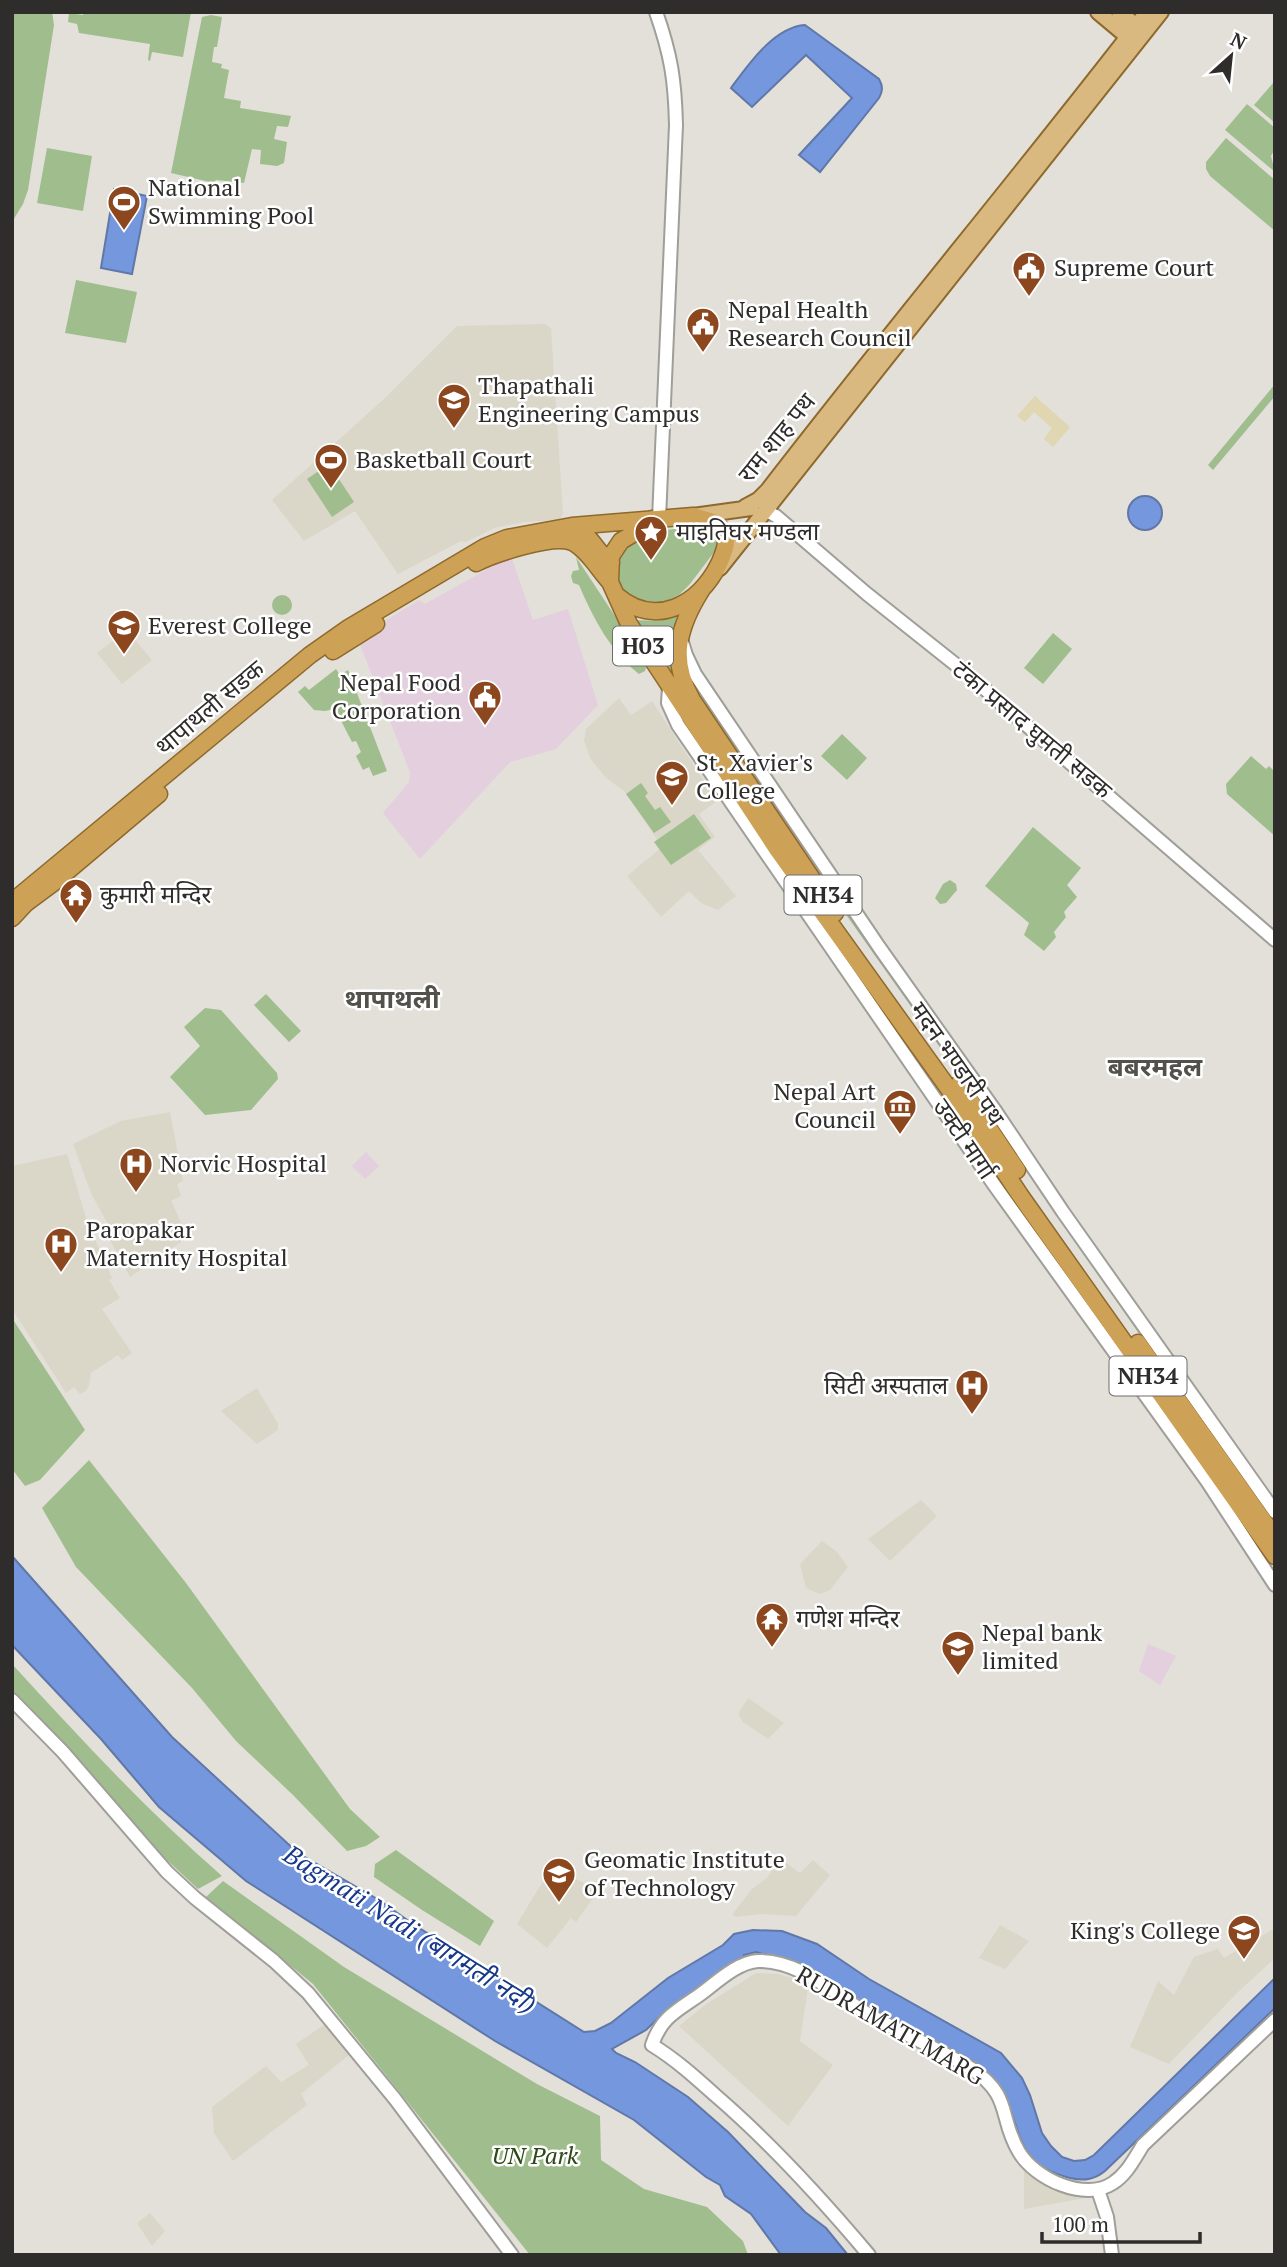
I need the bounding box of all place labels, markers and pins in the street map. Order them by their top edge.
place label: National Swimming Pool [148,171,314,231]
sports icon: National Swimming Pool [105,183,143,232]
public building icon: Supreme Court [1010,249,1048,298]
place label: Supreme Court [1054,251,1214,283]
place label: Nepal Health Research Council [728,293,912,353]
public building icon: Nepal Health Research Council [684,305,722,354]
place label: Thapathali Engineering Campus [478,369,700,429]
school or university icon: Thapathali Engineering Campus [435,381,473,430]
sports icon: Basketball Court [312,441,350,490]
place label: Basketball Court [356,443,532,475]
place icon: माइतिघर मण्डला [632,513,670,562]
place label: माइतिघर मण्डला [676,515,820,547]
school or university icon: Everest College [105,607,143,656]
place label: Everest College [148,609,312,641]
place label: Nepal Food Corporation [332,666,461,726]
public building icon: Nepal Food Corporation [466,678,504,727]
place label: St. Xavier's College [696,746,813,806]
school or university icon: St. Xavier's College [653,758,691,807]
temple icon: कुमारी मन्दिर [57,876,95,925]
place label: कुमारी मन्दिर [100,878,213,910]
place label: Nepal Art Council [774,1075,876,1135]
museum icon: Nepal Art Council [881,1087,919,1136]
hospital icon: Norvic Hospital [117,1145,155,1194]
place label: Norvic Hospital [160,1147,327,1179]
place label: Paropakar Maternity Hospital [86,1213,288,1273]
hospital icon: Paropakar Maternity Hospital [42,1225,80,1274]
hospital icon: सिटी अस्पताल [953,1367,991,1416]
place label: सिटी अस्पताल [824,1369,949,1401]
temple icon: गणेश मन्दिर [753,1600,791,1649]
place label: गणेश मन्दिर [796,1602,901,1634]
place label: Nepal bank limited [982,1616,1103,1676]
school or university icon: Nepal bank limited [939,1628,977,1677]
place label: Geomatic Institute of Technology [584,1843,785,1903]
school or university icon: Geomatic Institute of Technology [540,1855,578,1904]
school or university icon: King's College [1225,1912,1263,1961]
place label: King's College [1070,1914,1220,1946]

